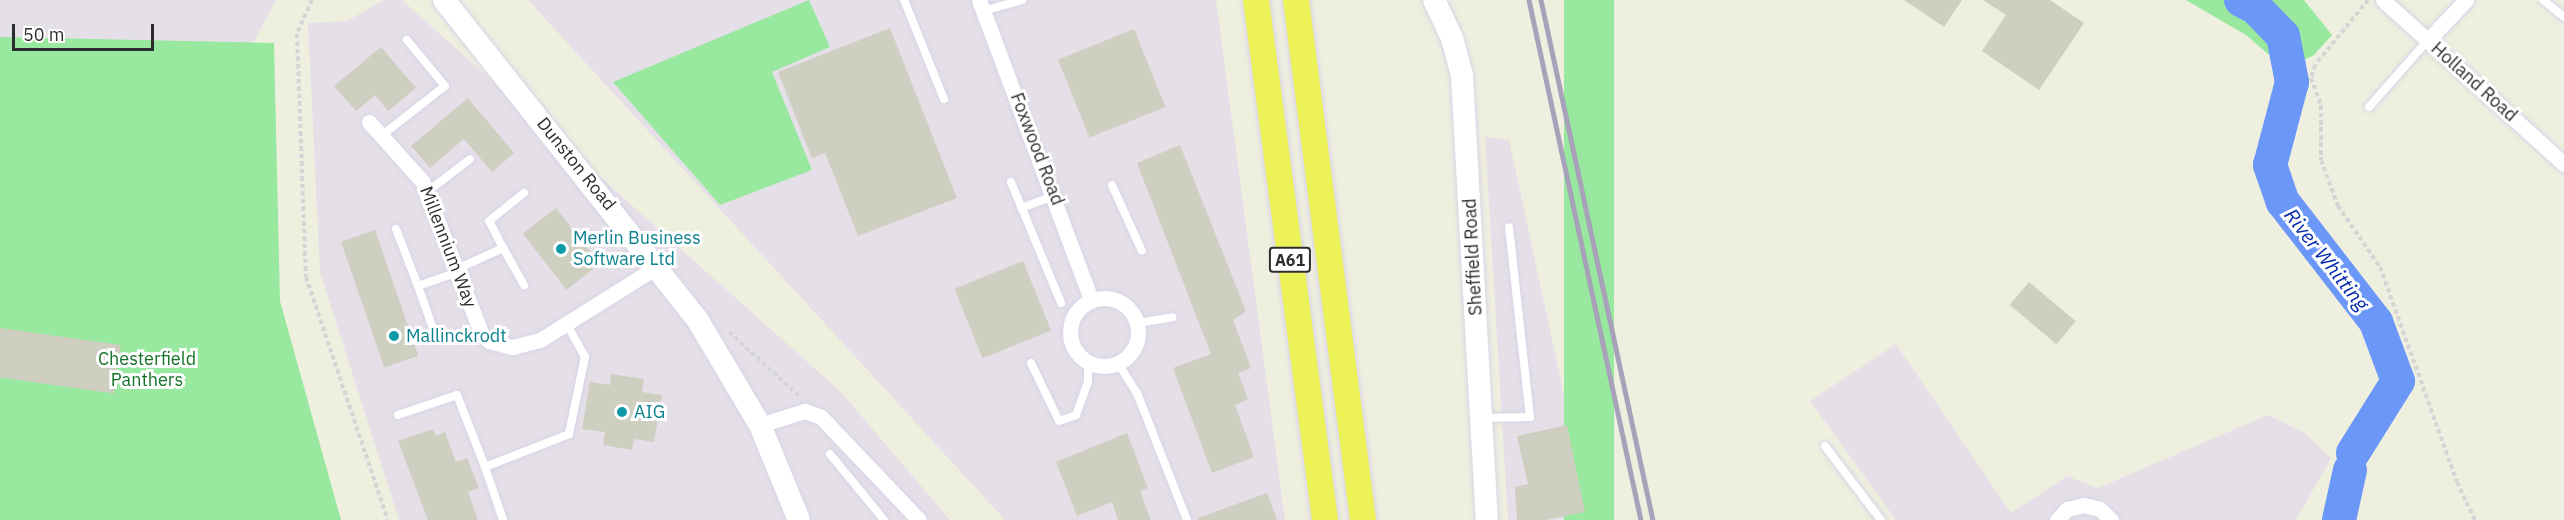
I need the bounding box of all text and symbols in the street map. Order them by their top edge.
scale bar [15,12,158,50]
text: 50 m [23,23,65,46]
street label: Holland Road [2426,38,2522,126]
street label: Foxwood Road [1006,90,1068,208]
street label: Dunston Road [532,113,620,215]
street label: Millennium Way [415,183,481,311]
street label: Sheffield Road [1459,198,1487,316]
water label: River Whitting [2280,203,2374,315]
place label: Merlin Business Software Ltd [573,228,701,270]
marker: Merlin Business Software Ltd [554,242,568,256]
road number: A61 [1268,247,1312,273]
place label: Mallinckrodt [406,325,507,347]
marker: Mallinckrodt [387,329,401,343]
park label: Chesterfield Panthers [98,349,196,392]
place label: AIG [634,401,665,423]
marker: AIG [615,405,629,419]

